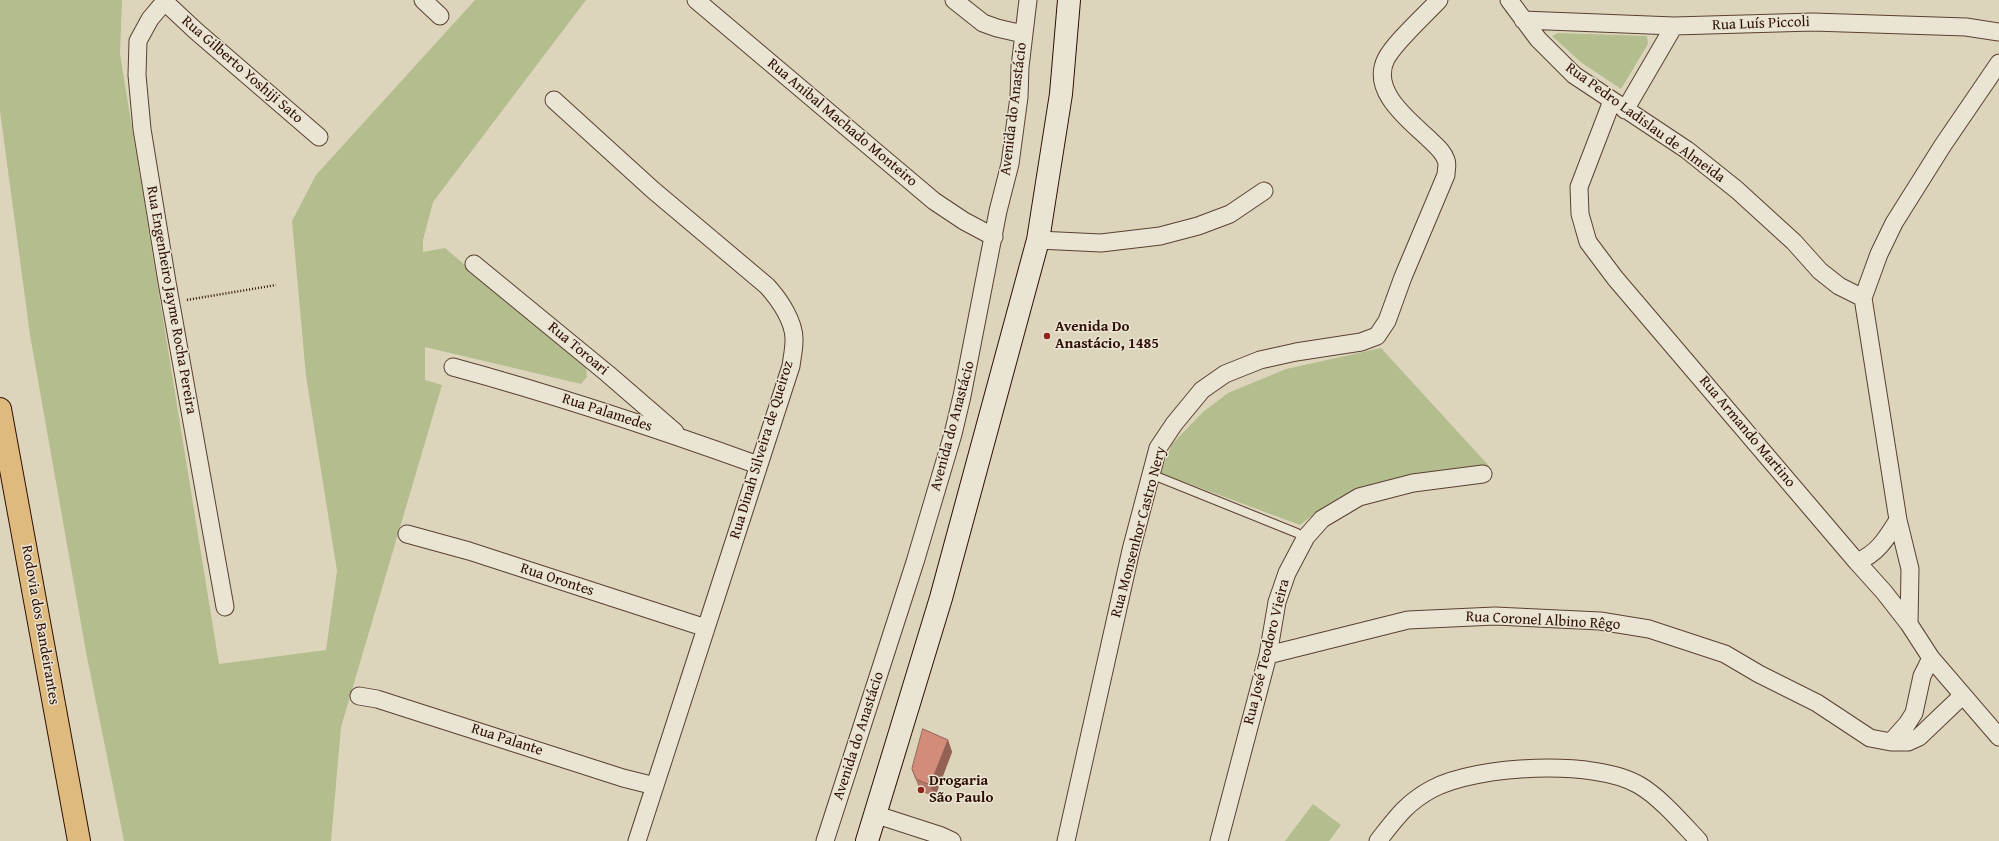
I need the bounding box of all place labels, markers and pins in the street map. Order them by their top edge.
place label: Avenida Do Anastácio, 1485 [1055,318,1159,353]
marker: Avenida Do Anastácio, 1485 [1042,331,1052,341]
place label: Drogaria São Paulo [929,772,994,807]
marker: Drogaria São Paulo [916,785,926,795]

